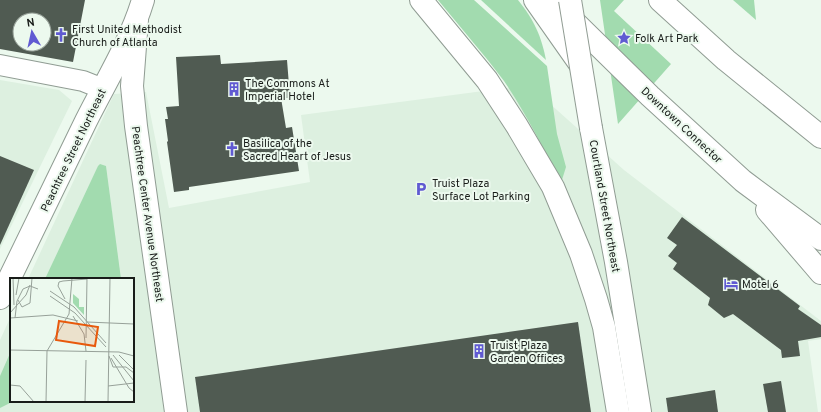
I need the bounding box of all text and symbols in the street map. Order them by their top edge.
north arrow [12,12,52,52]
text: N [26,16,36,31]
place label: First United Methodist Church of Atlanta [72,23,182,50]
church icon: First United Methodist Church of Atlanta [53,27,69,43]
place icon: Folk Art Park [616,30,632,46]
place label: Folk Art Park [635,32,699,46]
place label: The Commons At Imperial Hotel [245,77,330,104]
building icon: The Commons At Imperial Hotel [226,81,242,97]
street label: Downtown Connector [638,84,725,167]
street label: Peachtree Street Northeast [38,87,110,214]
street label: Peachtree Center Avenue Northeast [128,125,166,303]
place label: Basilica of the Sacred Heart of Jesus [243,137,351,164]
street label: Courtland Street Northeast [585,139,623,274]
church icon: Basilica of the Sacred Heart of Jesus [224,141,240,157]
place label: Truist Plaza Surface Lot Parking [432,177,530,204]
parking icon: Truist Plaza Surface Lot Parking [413,181,429,197]
hotel icon: Motel 6 [723,276,739,292]
inset map [10,278,134,402]
place label: Motel 6 [742,278,779,292]
place label: Truist Plaza Garden Offices [490,339,563,366]
building icon: Truist Plaza Garden Offices [471,343,487,359]

